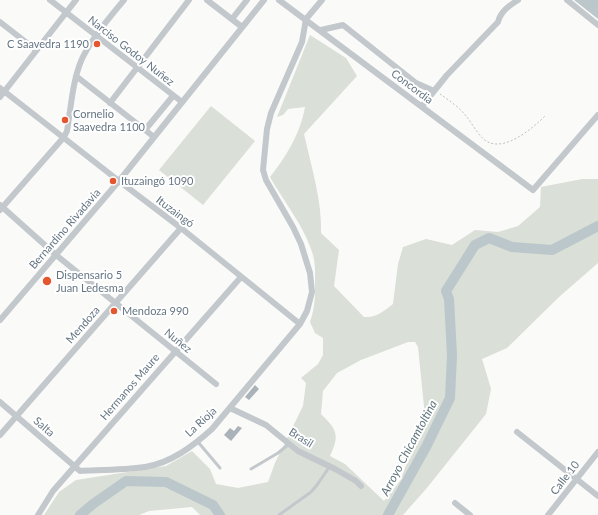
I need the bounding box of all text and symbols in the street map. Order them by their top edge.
street label: Narciso Godoy Nuñez [85,13,177,89]
place label: C Saavedra 1190 [7,37,89,51]
marker: C Saavedra 1190 [92,39,102,49]
street label: Concordia [388,67,436,107]
place label: Cornelio Saavedra 1100 [73,107,145,133]
marker: Cornelio Saavedra 1100 [60,115,70,125]
place label: Ituzaingó 1090 [121,174,193,188]
marker: Ituzaingó 1090 [108,176,118,186]
street label: Bernardino Rivadavia [27,186,103,272]
street label: Ituzaingó [153,193,197,231]
place label: Dispensario 5 Juan Ledesma [56,268,123,294]
marker: Dispensario 5 Juan Ledesma [41,275,53,287]
street label: Mendoza [63,304,103,346]
place label: Mendoza 990 [122,304,189,318]
marker: Mendoza 990 [109,306,119,316]
street label: Nuñez [162,326,194,356]
street label: Hermanos Maure [98,351,162,423]
water label: Arroyo Chicamtoltina [378,398,440,498]
street label: La Rioja [183,404,219,440]
street label: Salta [31,414,57,440]
street label: Brasil [286,425,316,451]
street label: Calle 10 [548,458,582,498]

